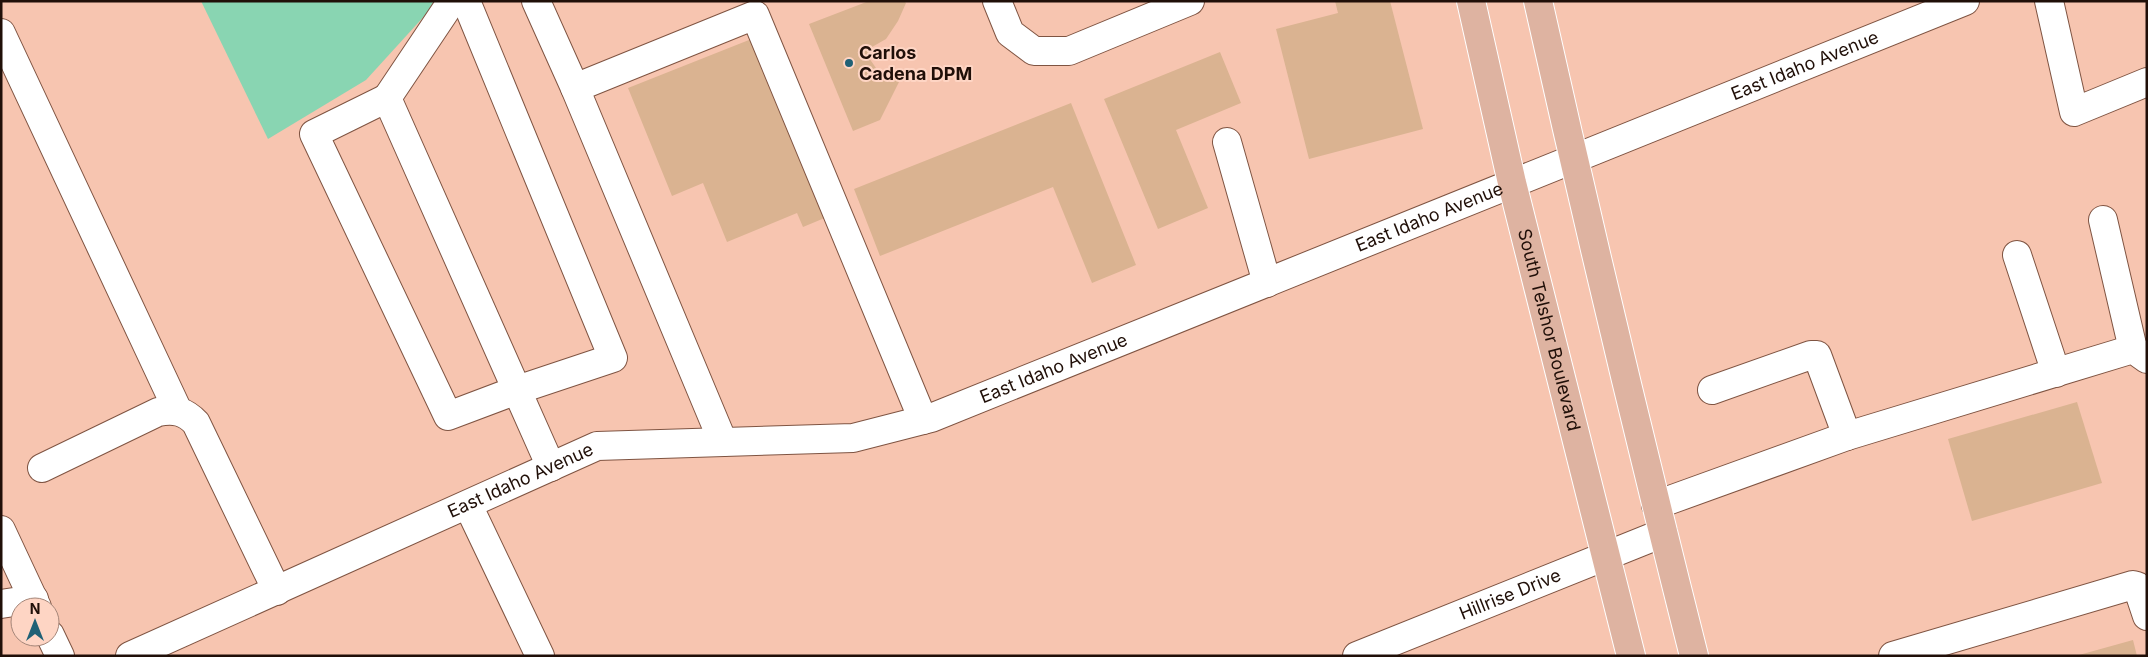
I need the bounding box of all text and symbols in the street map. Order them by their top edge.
street label: East Idaho Avenue [1728,26,1882,104]
place label: Carlos Cadena DPM [859,42,972,84]
marker: Carlos Cadena DPM [843,57,855,69]
street label: East Idaho Avenue [1352,177,1506,256]
street label: South Telshor Boulevard [1514,226,1585,433]
street label: East Idaho Avenue [977,329,1130,407]
street label: East Idaho Avenue [444,438,596,522]
street label: Hillrise Drive [1456,564,1564,624]
north arrow [10,597,60,647]
text: N [30,600,40,617]

